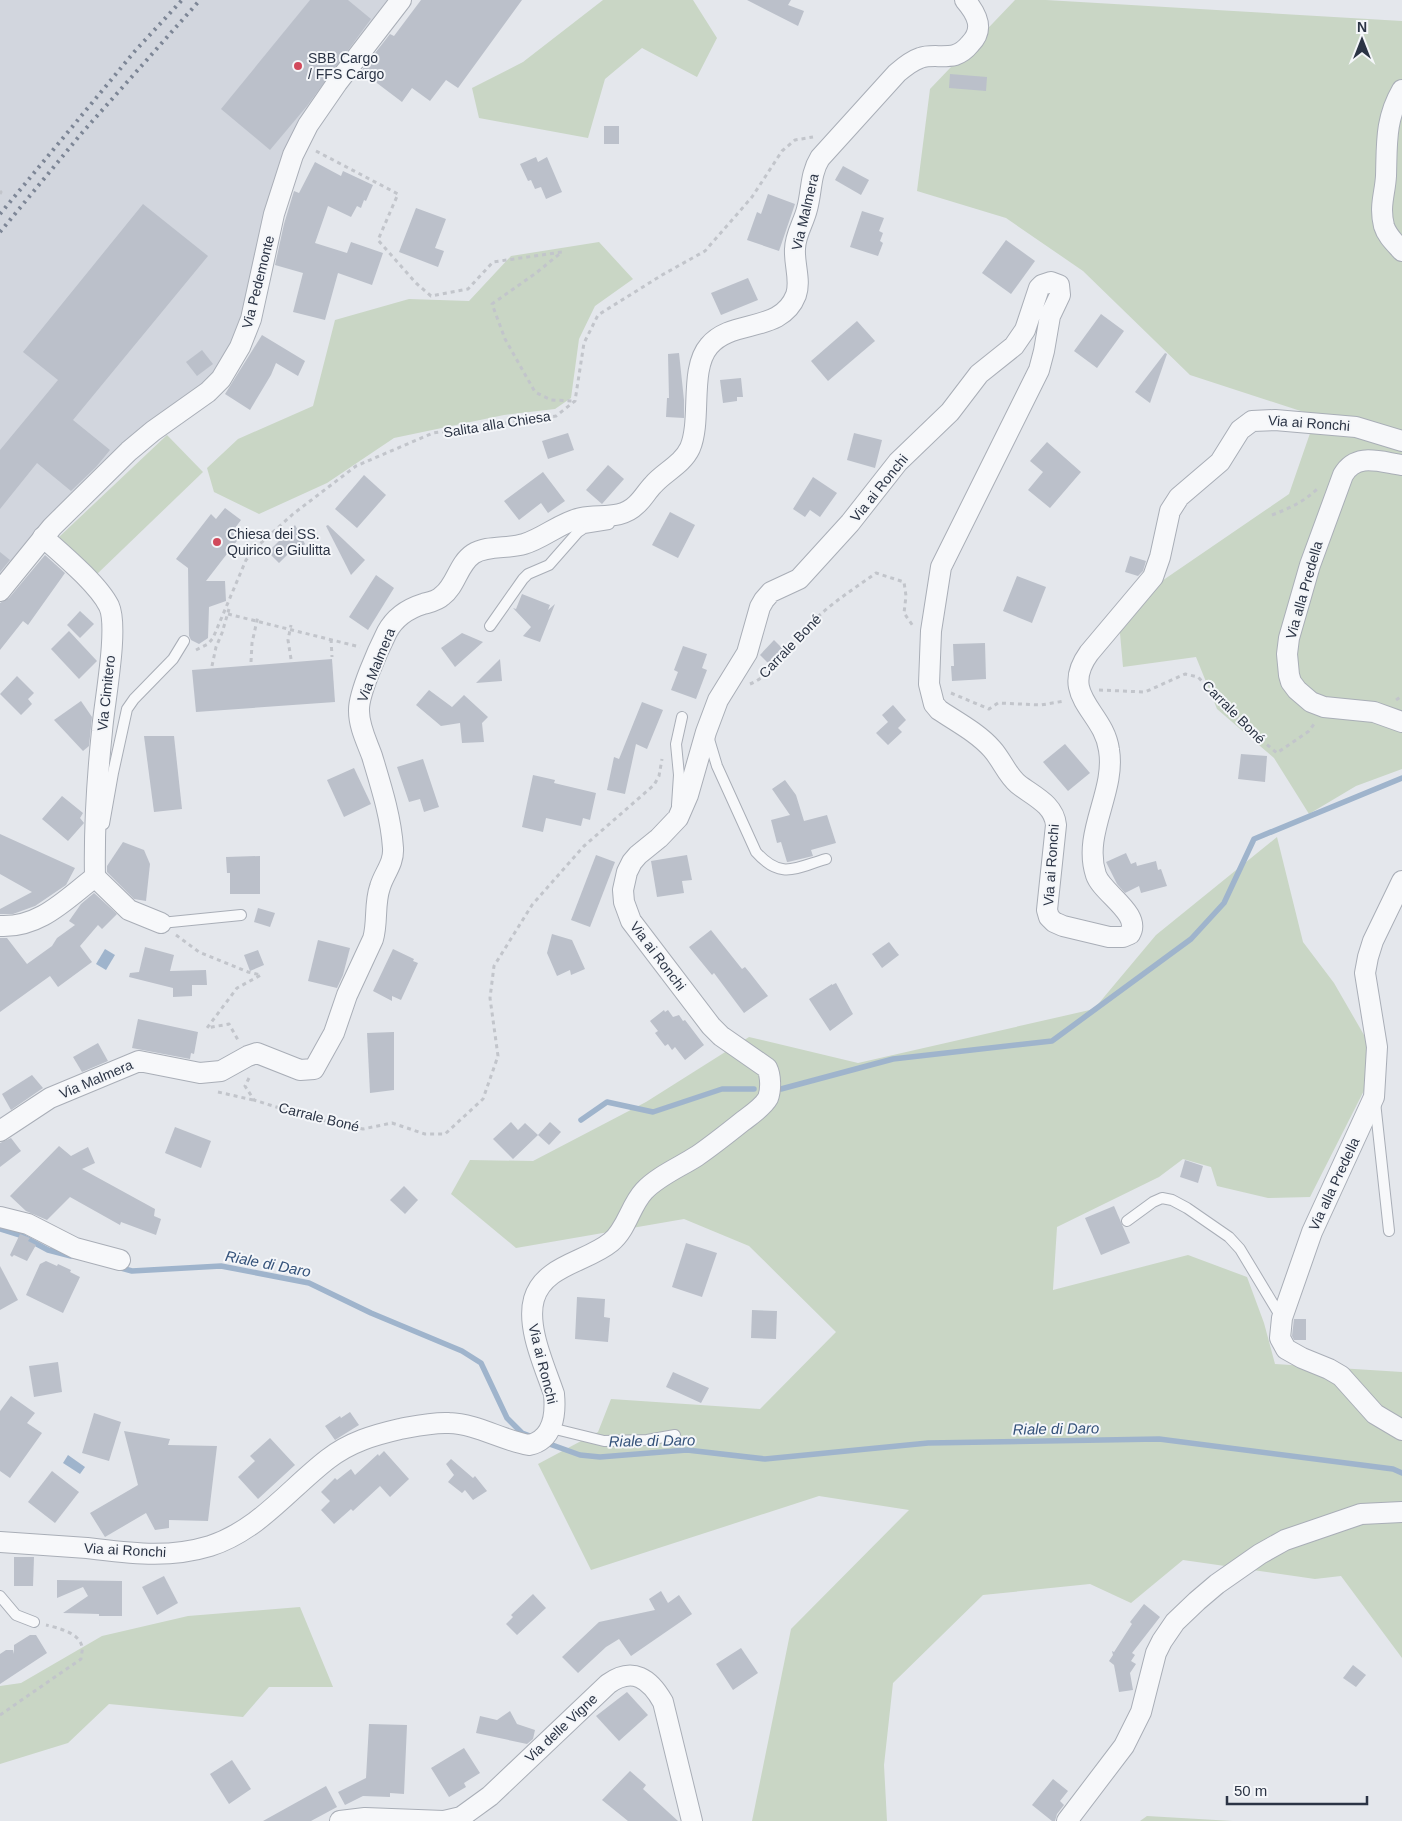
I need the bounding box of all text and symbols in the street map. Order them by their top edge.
north arrow [1337,15,1387,65]
text: N [1357,19,1367,35]
place label: SBB Cargo / FFS Cargo [308,50,384,82]
marker: SBB Cargo / FFS Cargo [292,60,304,72]
street label: Via Malmera [788,172,822,252]
street label: Via Pedemonte [239,234,277,330]
street label: Salita alla Chiesa [442,408,552,440]
street label: Via ai Ronchi [1267,412,1351,434]
street label: Via ai Ronchi [847,451,911,525]
place label: Chiesa dei SS. Quirico e Giulitta [227,526,331,558]
marker: Chiesa dei SS. Quirico e Giulitta [211,536,223,548]
street label: Via alla Predella [1282,539,1326,641]
street label: Carrale Boné [756,611,825,681]
street label: Via Malmera [354,625,398,704]
street label: Via Cimitero [94,654,118,732]
street label: Carrale Boné [1199,677,1269,747]
street label: Via ai Ronchi [1040,823,1062,907]
street label: Via ai Ronchi [627,918,689,994]
street label: Via Malmera [57,1056,135,1102]
street label: Carrale Boné [277,1099,361,1135]
street label: Via alla Predella [1305,1135,1363,1233]
water label: Riale di Daro [224,1247,312,1280]
street label: Via ai Ronchi [525,1322,561,1406]
water label: Riale di Daro [1012,1419,1099,1438]
water label: Riale di Daro [608,1431,695,1450]
street label: Via ai Ronchi [84,1540,166,1560]
street label: Via delle Vigne [522,1690,601,1766]
scale bar [1227,1774,1367,1806]
text: 50 m [1234,1782,1267,1799]

